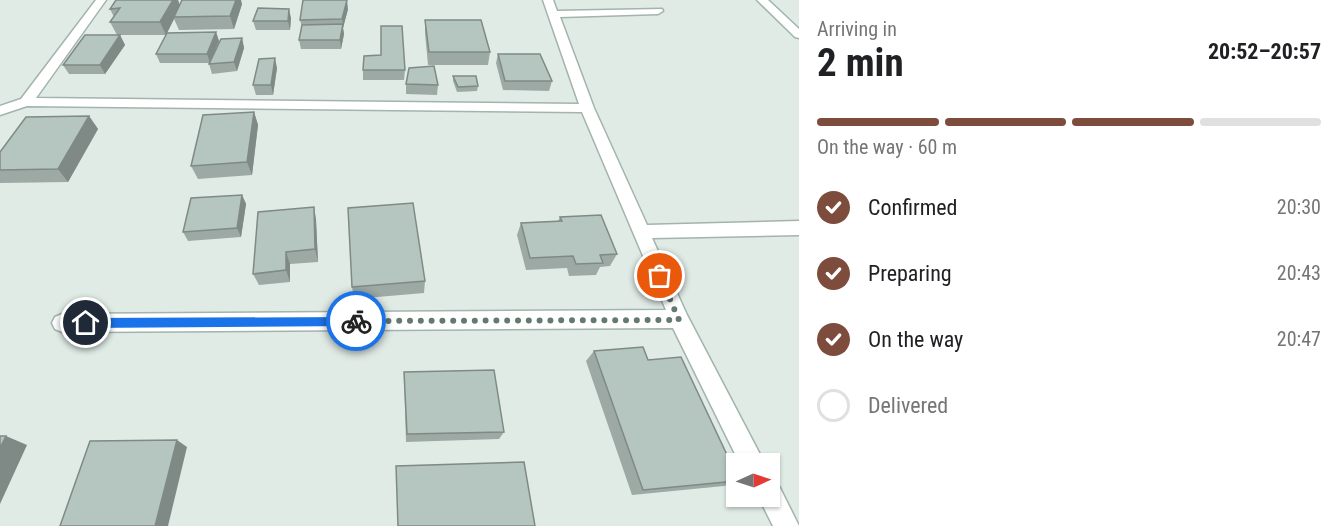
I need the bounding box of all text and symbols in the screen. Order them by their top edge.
text: Arriving in [817,17,897,41]
text: 20:52–20:57 [1208,39,1321,64]
text: 2 min [817,40,904,86]
text: On the way · 60 m [817,135,957,159]
icon: check [817,191,850,224]
text: Confirmed [868,195,957,220]
text: 20:30 [1277,195,1321,219]
pin [634,250,685,301]
icon: check [817,257,850,290]
icon: bag [643,259,676,292]
text: Preparing [868,261,952,286]
text: 20:43 [1277,261,1321,285]
courier [326,291,386,351]
pin [60,297,111,348]
icon: bike [340,305,373,338]
icon: home [69,306,102,339]
icon: check [817,323,850,356]
text: On the way [868,327,963,352]
text: 20:47 [1277,327,1321,351]
text: Delivered [868,393,948,418]
north arrow [726,453,780,507]
map controls [726,453,780,507]

